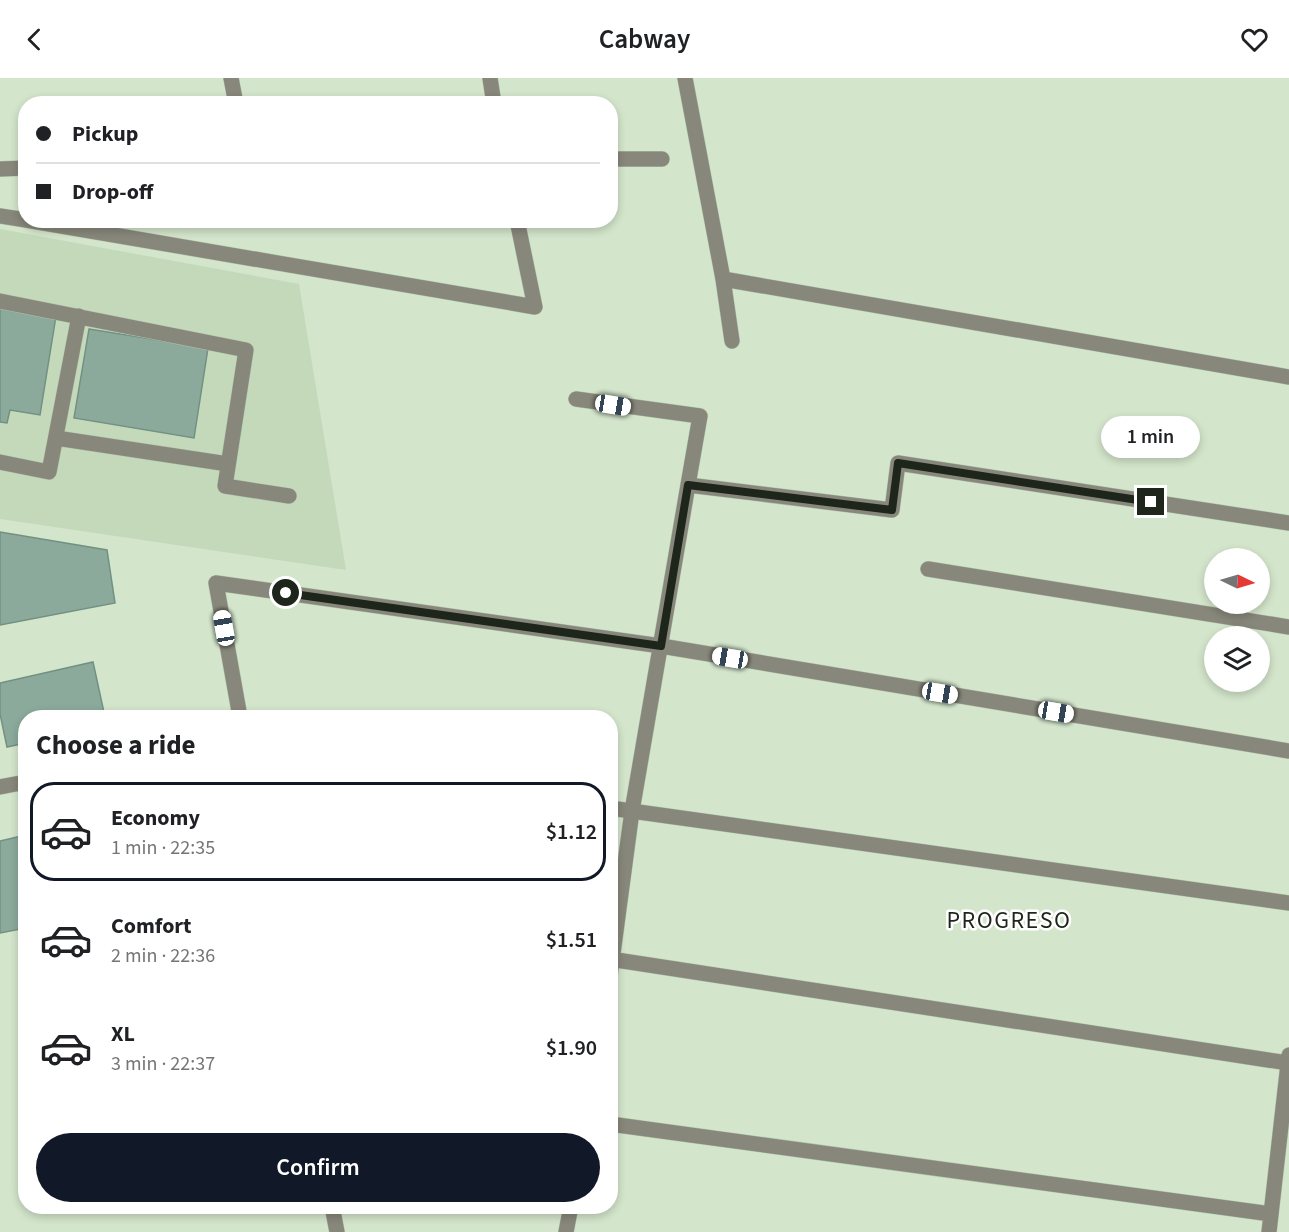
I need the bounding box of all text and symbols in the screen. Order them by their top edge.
text: Cabway [599,20,690,59]
icon: back [18,23,51,56]
icon: heart [1238,23,1271,56]
text: Pickup [72,118,138,150]
text: Drop-off [72,176,153,208]
car [594,393,632,417]
callout: 1 min [1102,415,1200,457]
text: 1 min [1127,423,1174,451]
route end [1137,488,1164,515]
north arrow [1204,548,1270,614]
map controls [1204,548,1270,692]
route start [272,579,299,606]
car [212,609,236,647]
button: layers [1204,626,1270,692]
car [711,646,749,670]
car [921,681,959,705]
car [1037,700,1075,724]
text: Choose a ride [36,726,196,765]
text: Economy [111,802,200,834]
icon: car [39,805,93,859]
text: $1.12 [546,816,597,848]
text: 1 min · 22:35 [111,834,215,862]
district label: PROGRESO [946,903,1072,938]
text: Comfort [111,910,192,942]
icon: car [39,913,93,967]
text: $1.51 [546,924,597,956]
text: 2 min · 22:36 [111,942,215,970]
text: XL [111,1018,135,1050]
icon: car [39,1021,93,1075]
text: $1.90 [546,1032,597,1064]
text: 3 min · 22:37 [111,1050,215,1078]
button: Confirm [36,1133,600,1202]

